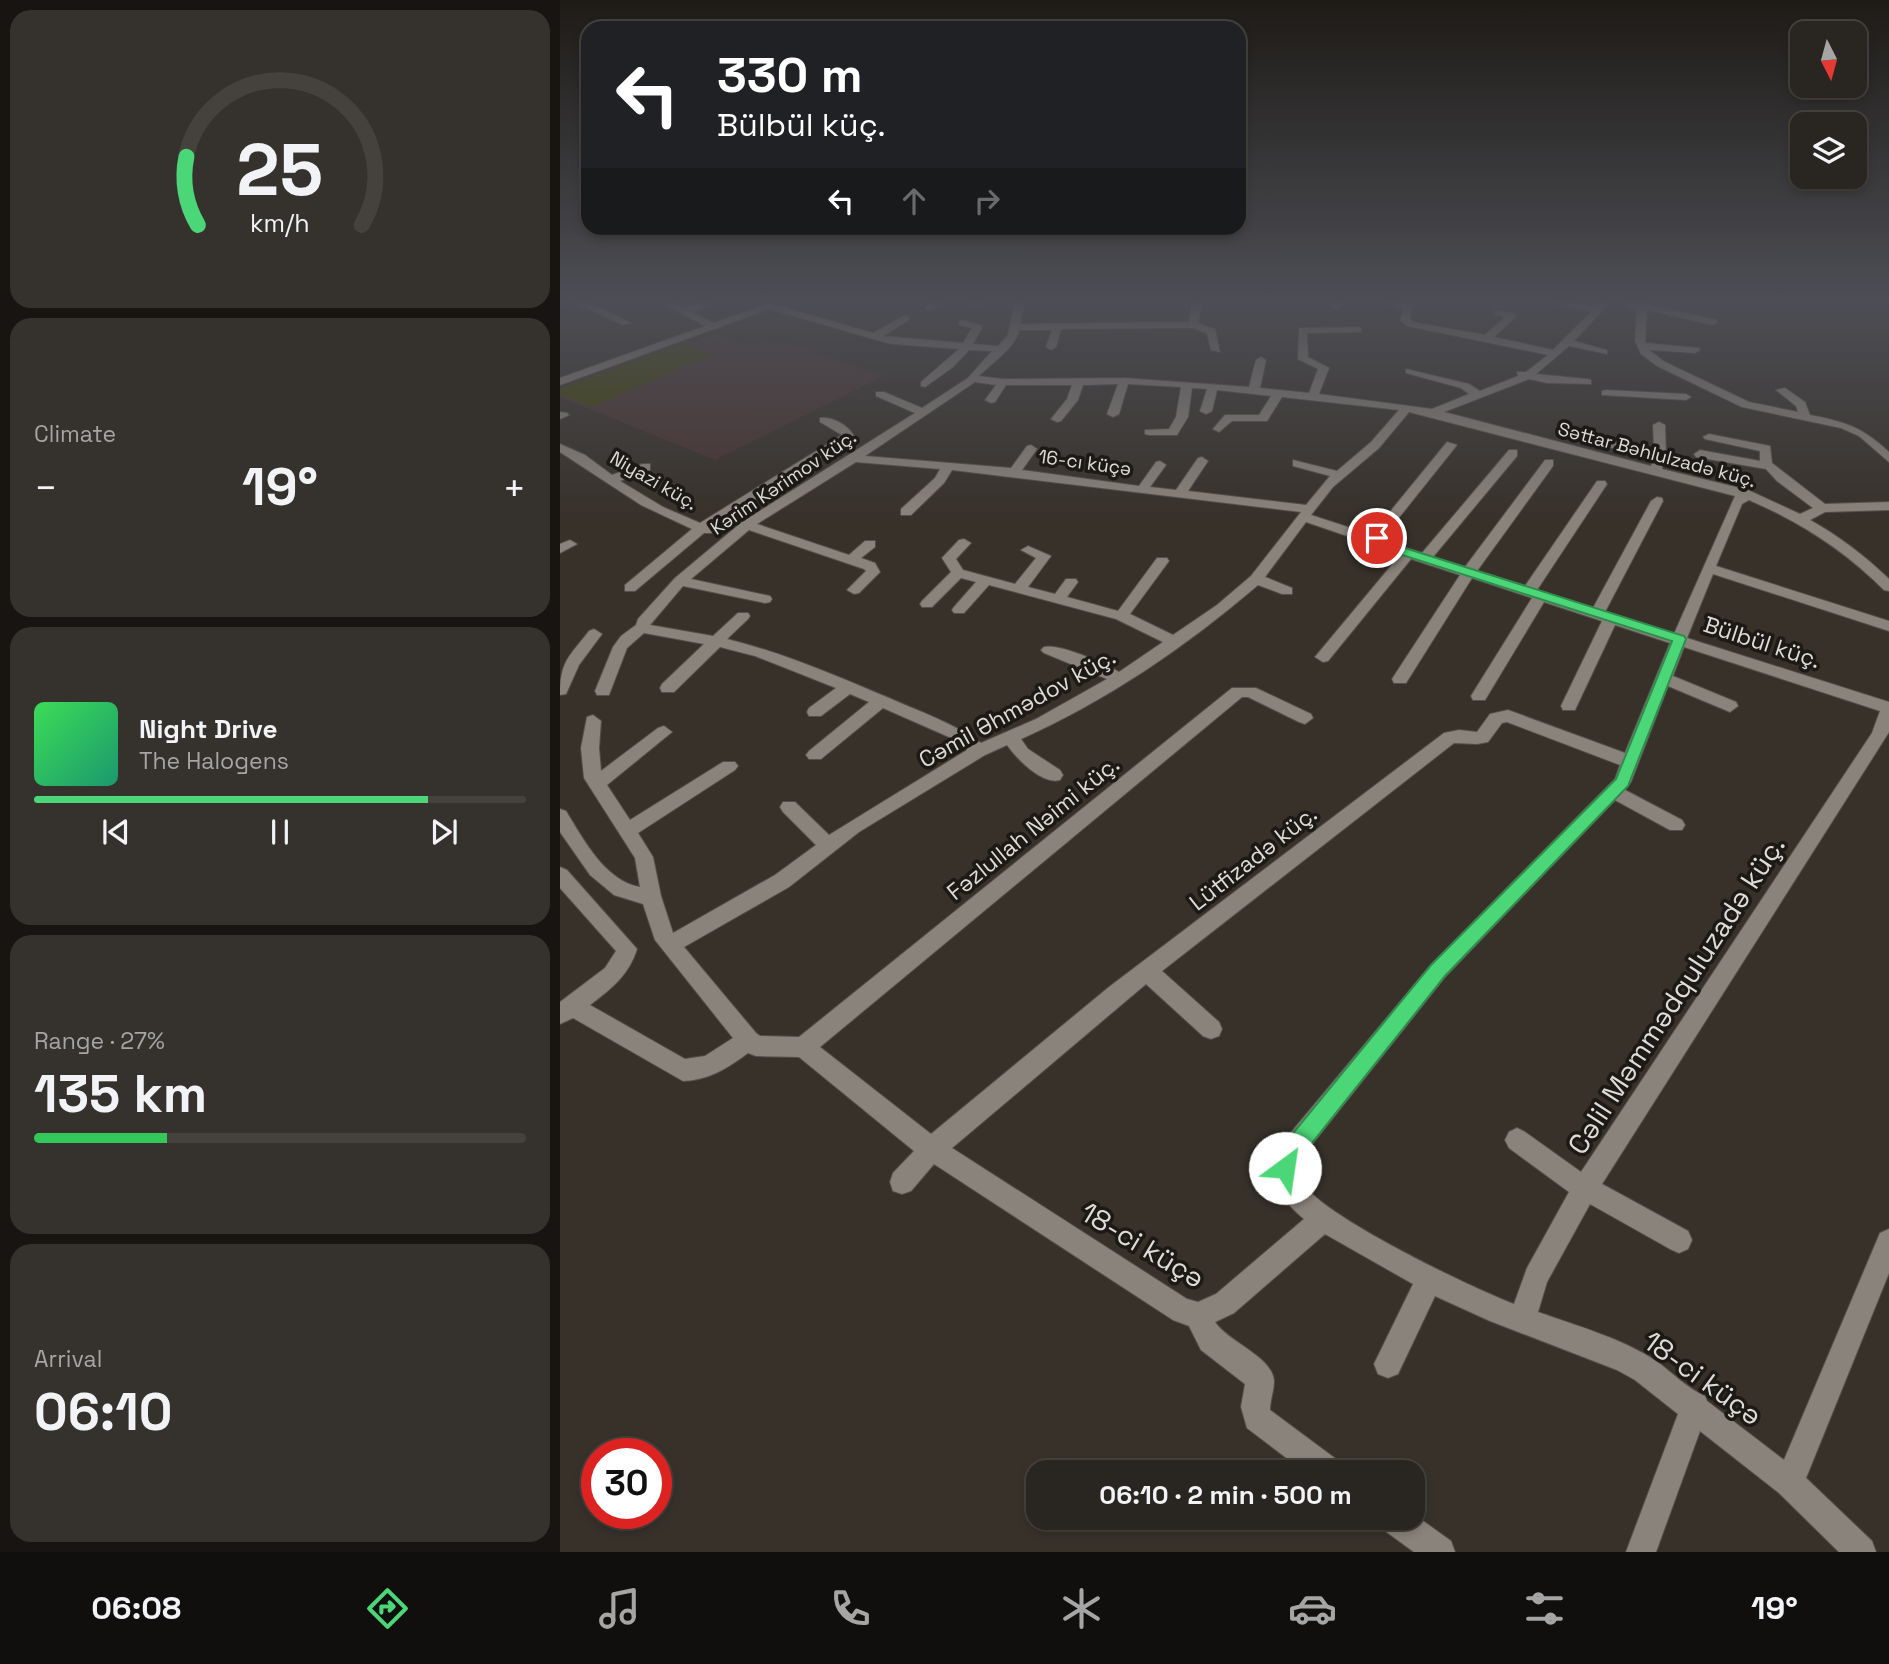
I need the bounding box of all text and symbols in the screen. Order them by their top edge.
north arrow [1790,21,1867,98]
map controls [1790,21,1867,189]
text: 330 m [717,44,863,106]
icon: left [602,49,693,140]
text: Bülbül küç. [717,105,886,145]
button: layers [1790,112,1867,189]
text: 25 [237,124,323,217]
icon: left [822,182,860,220]
icon: ahead [895,182,933,220]
icon: right [968,182,1006,220]
text: km/h [250,207,310,239]
street label: Səttar Bəhlulzadə küç. [1555,416,1759,493]
text: Climate [34,419,116,449]
street label: Kərim Kərimov küç. [706,424,861,540]
street label: 16-cı küçə [1037,444,1133,481]
street label: Niyazi küç. [605,445,702,516]
text: 19° [242,454,318,520]
text: − [34,464,58,512]
text: + [502,464,526,512]
pin [1347,508,1407,568]
icon: arrive [1358,519,1396,557]
street label: Bülbül küç. [1700,609,1824,675]
street label: Cəmil Əhmədov küç. [913,641,1121,775]
text: Night Drive [139,712,277,746]
text: The Halogens [139,746,289,776]
street label: Fəzlullah Nəimi küç. [941,749,1125,907]
street label: Lütfizadə küç. [1183,799,1323,917]
icon: previous [97,813,135,851]
icon: pause [261,813,299,851]
icon: next [425,813,463,851]
street label: Cəlil Məmmədquluzadə küç. [1559,829,1793,1161]
text: Range · 27% [34,1026,165,1056]
text: 135 km [34,1061,207,1127]
position arrow [1248,1131,1322,1205]
street label: 18-ci küçə [1074,1194,1212,1296]
street label: 18-ci küçə [1637,1323,1769,1433]
text: Arrival [34,1344,102,1374]
text: 06:10 [34,1379,173,1445]
speed limit sign: 30 [581,1438,672,1529]
text: 06:10 · 2 min · 500 m [1099,1478,1352,1512]
icon: directions [363,1584,412,1633]
icon: music [595,1584,644,1633]
icon: phone [826,1584,875,1633]
icon: climate [1057,1584,1106,1633]
icon: car [1288,1584,1337,1633]
icon: filters [1520,1584,1569,1633]
text: 06:08 [91,1588,181,1628]
text: 19° [1751,1588,1798,1628]

